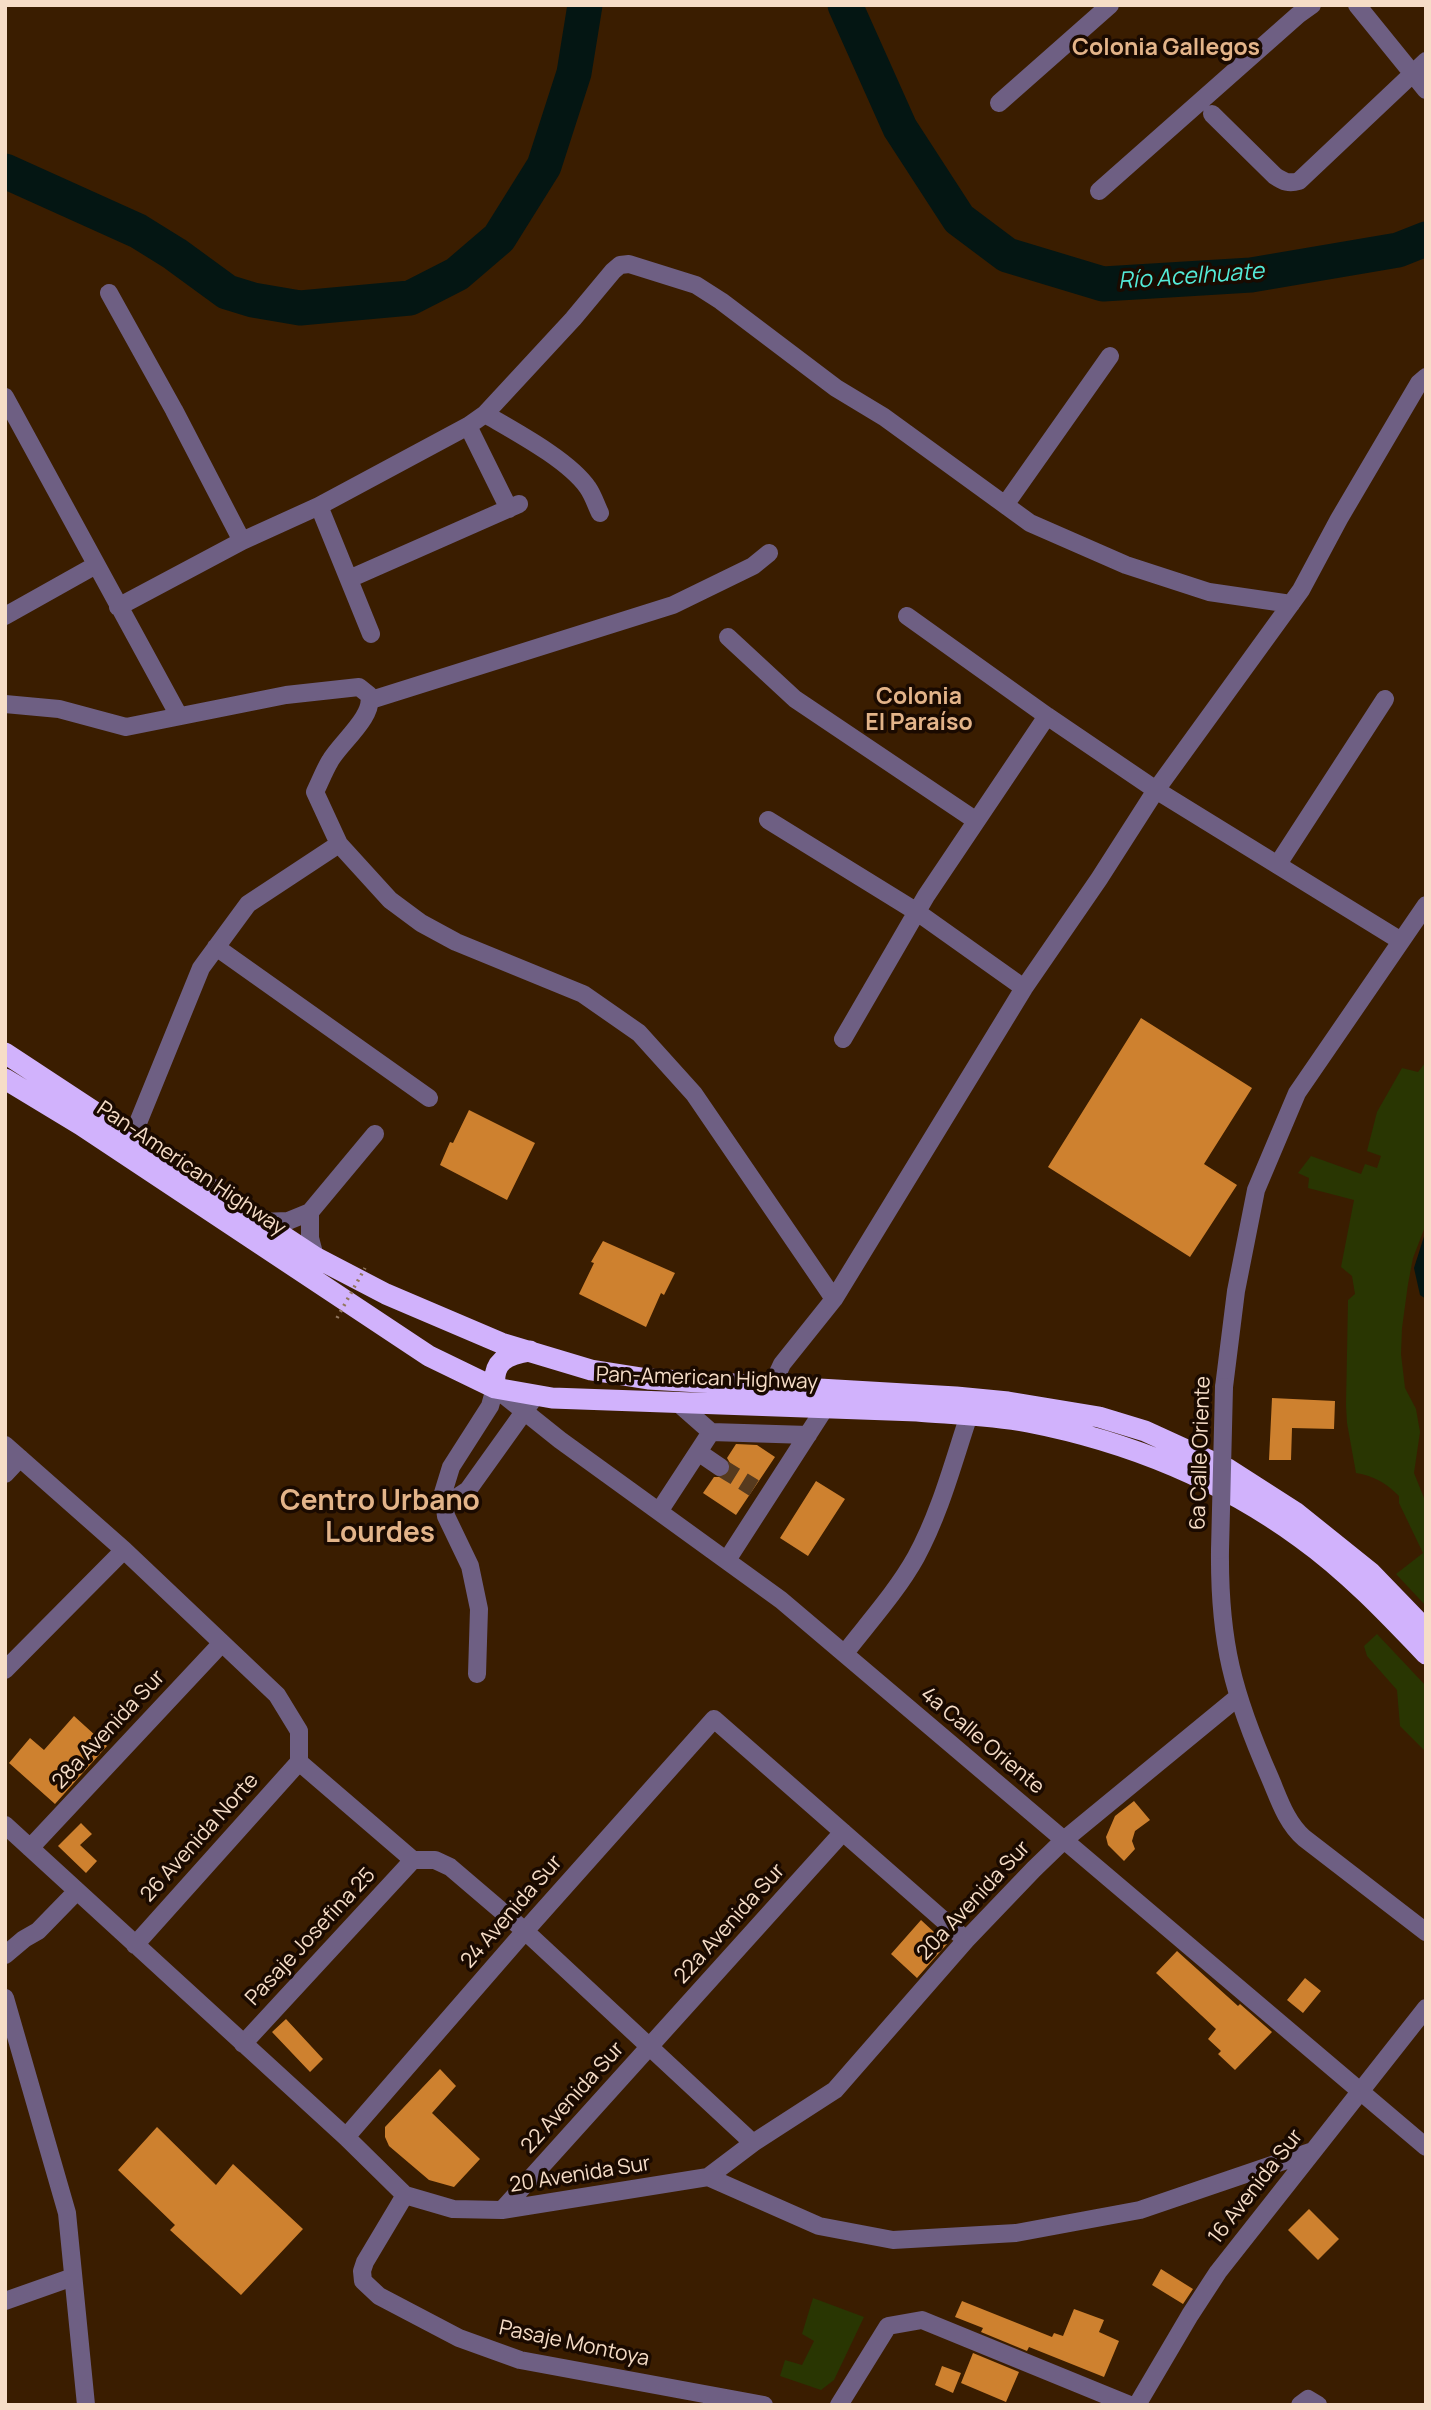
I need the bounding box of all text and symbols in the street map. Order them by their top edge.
district label: Colonia Gallegos [1072,35,1260,63]
water label: Río Acelhuate [1117,258,1265,296]
district label: Colonia El Paraíso [865,684,973,738]
street label: Pan-American Highway [92,1096,290,1242]
street label: Pan-American Highway [596,1363,818,1395]
street label: 6a Calle Oriente [1186,1375,1216,1531]
district label: Centro Urbano Lourdes [280,1485,480,1551]
street label: 28a Avenida Sur [47,1665,171,1795]
street label: 4a Calle Oriente [915,1682,1049,1800]
street label: 26 Avenida Norte [136,1769,264,1907]
street label: 20a Avenida Sur [912,1836,1036,1966]
street label: 24 Avenida Sur [456,1850,568,1974]
street label: 22a Avenida Sur [669,1859,791,1989]
street label: Pasaje Josefina 25 [241,1863,381,2011]
street label: 22 Avenida Sur [516,2037,630,2159]
street label: 16 Avenida Sur [1203,2125,1309,2249]
street label: 20 Avenida Sur [508,2151,652,2199]
street label: Pasaje Montoya [496,2316,652,2372]

